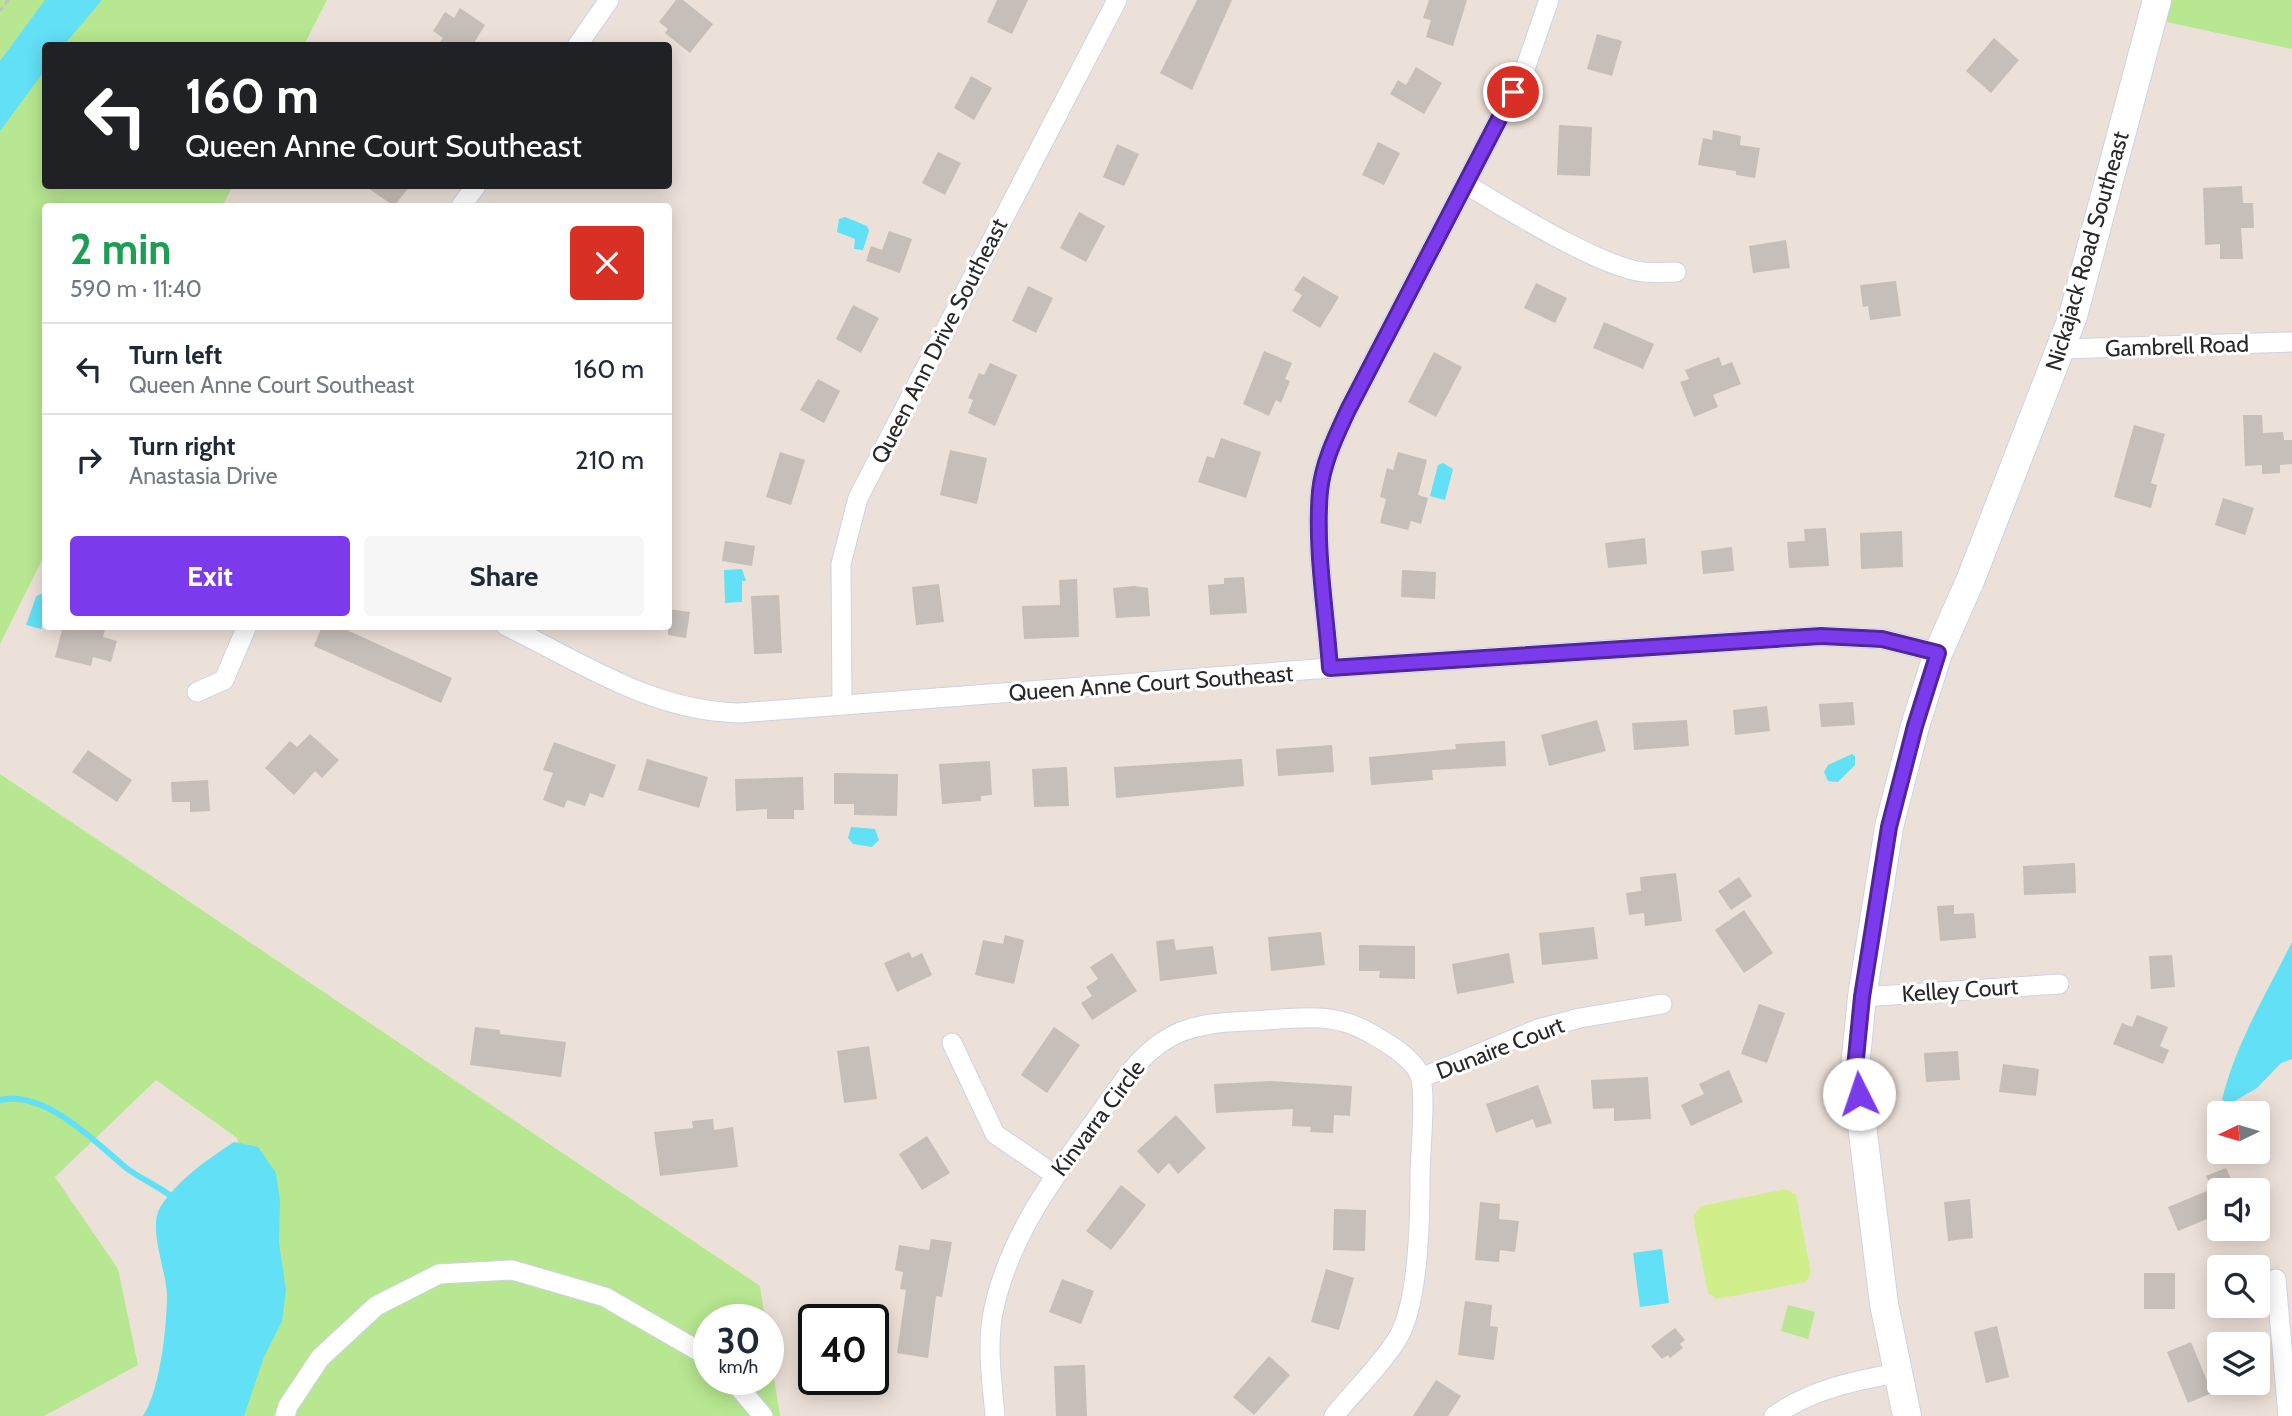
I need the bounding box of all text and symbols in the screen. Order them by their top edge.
pin [1483,62,1543,122]
text: 160 m [185,66,319,125]
icon: left [70,70,161,161]
icon: arrive [1494,73,1532,111]
text: Queen Anne Court Southeast [185,126,582,165]
street label: Nickajack Road Southeast [2039,128,2135,374]
street label: Queen Ann Drive Southeast [865,213,1013,468]
text: 2 min [70,223,171,275]
button: close [570,226,644,300]
text: 590 m · 11:40 [70,275,202,303]
street label: Gambrell Road [2105,329,2249,363]
text: Turn left [129,339,222,371]
icon: left [70,350,108,388]
text: 160 m [574,353,644,385]
text: Queen Anne Court Southeast [129,371,414,399]
text: Turn right [129,430,235,462]
icon: right [70,441,108,479]
text: 210 m [575,444,644,476]
text: Anastasia Drive [129,462,278,490]
button: Exit [70,536,350,616]
button: Share [364,536,644,616]
street label: Queen Anne Court Southeast [1008,659,1294,707]
street label: Kelley Court [1901,972,2019,1008]
street label: Dunaire Court [1432,1011,1568,1085]
street label: Kinvarra Circle [1045,1054,1151,1182]
position arrow [1822,1057,1896,1131]
north arrow [2207,1101,2270,1164]
map controls [2207,1101,2270,1395]
button: sound [2207,1178,2270,1241]
button: search [2207,1255,2270,1318]
speed limit sign: 40 [798,1304,889,1395]
text: 30 [717,1319,760,1362]
button: layers [2207,1332,2270,1395]
text: km/h [719,1356,758,1378]

